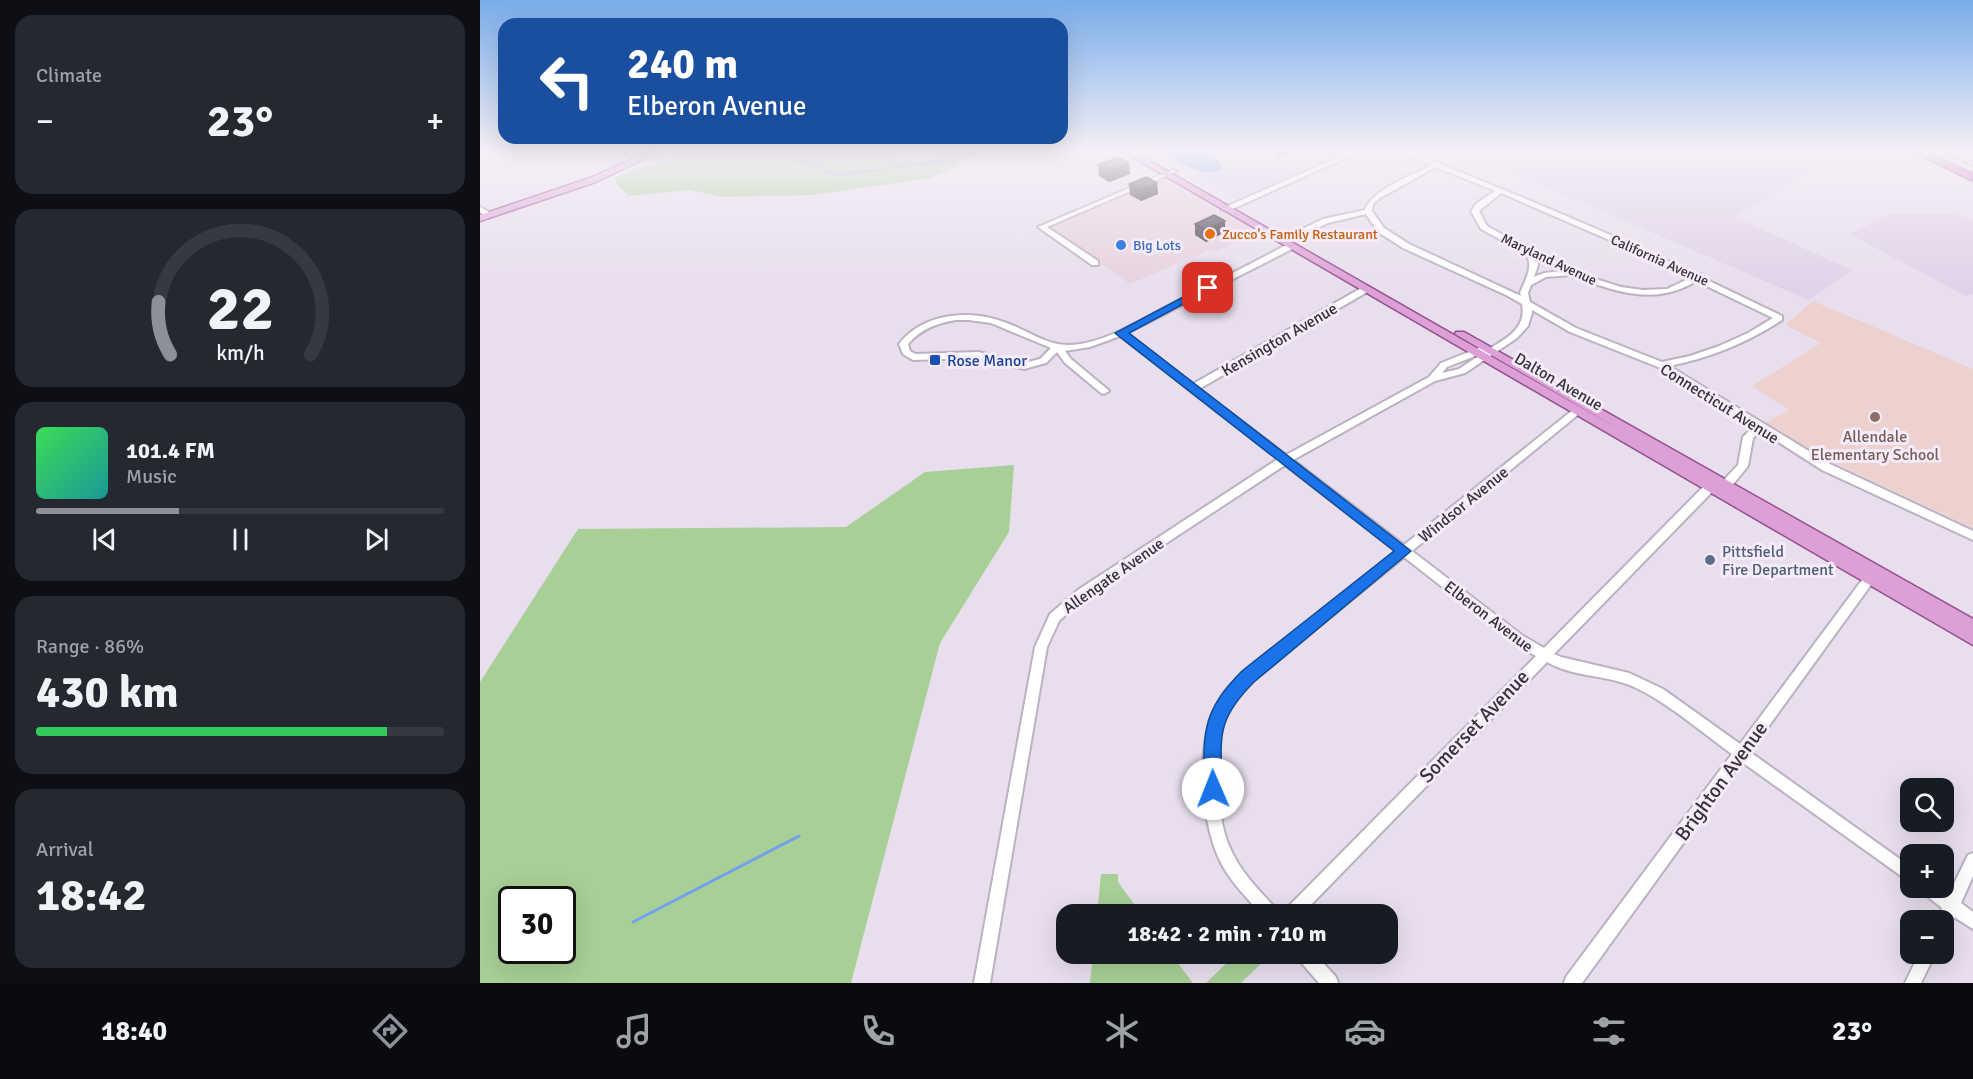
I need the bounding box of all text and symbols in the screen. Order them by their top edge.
text: 240 m [627,39,738,90]
icon: left [528,42,606,120]
text: Climate [36,63,102,88]
text: Elberon Avenue [627,90,807,123]
text: 23° [207,94,273,149]
text: − [36,101,54,142]
text: + [426,101,444,142]
place label: Zucco's Family Restaurant [1222,226,1378,243]
marker: Zucco's Family Restaurant [1203,227,1217,241]
street label: Maryland Avenue [1498,230,1599,289]
street label: California Avenue [1608,231,1712,290]
place label: Big Lots [1133,237,1181,254]
marker: Big Lots [1114,238,1128,252]
pin [1182,262,1233,313]
text: 22 [206,270,274,347]
icon: arrive [1191,271,1224,304]
street label: Kensington Avenue [1218,299,1341,381]
text: km/h [216,340,264,366]
street label: Dalton Avenue [1511,348,1606,415]
place label: Rose Manor [947,351,1027,371]
marker: Rose Manor [928,353,942,367]
street label: Connecticut Avenue [1656,359,1783,448]
marker: Allendale Elementary School [1868,410,1882,424]
place label: Allendale Elementary School [1811,427,1940,465]
text: 101.4 FM [126,437,215,464]
street label: Windsor Avenue [1415,462,1513,547]
text: Music [126,464,177,489]
icon: previous [88,523,121,556]
icon: pause [224,523,257,556]
icon: next [360,523,393,556]
street label: Allengate Avenue [1059,534,1168,618]
place label: Pittsfield Fire Department [1722,542,1834,580]
marker: Pittsfield Fire Department [1703,553,1717,567]
street label: Elberon Avenue [1440,577,1537,657]
text: Range · 86% [36,634,144,659]
text: 430 km [36,665,179,720]
street label: Somerset Avenue [1414,665,1535,788]
street label: Brighton Avenue [1670,717,1773,846]
position arrow [1181,757,1245,821]
map controls [1900,778,1954,964]
button: search [1900,778,1954,832]
text: Arrival [36,837,94,862]
button: + [1900,844,1954,898]
text: 18:42 [36,868,146,923]
speed limit sign: 30 [498,886,576,964]
button: − [1900,910,1954,964]
text: 18:42 · 2 min · 710 m [1127,920,1327,947]
icon: directions [369,1010,411,1052]
icon: music [613,1010,655,1052]
icon: phone [857,1010,899,1052]
icon: climate [1101,1010,1143,1052]
icon: car [1344,1010,1386,1052]
icon: filters [1588,1010,1630,1052]
text: 18:40 [101,1015,167,1048]
text: 23° [1832,1015,1872,1048]

